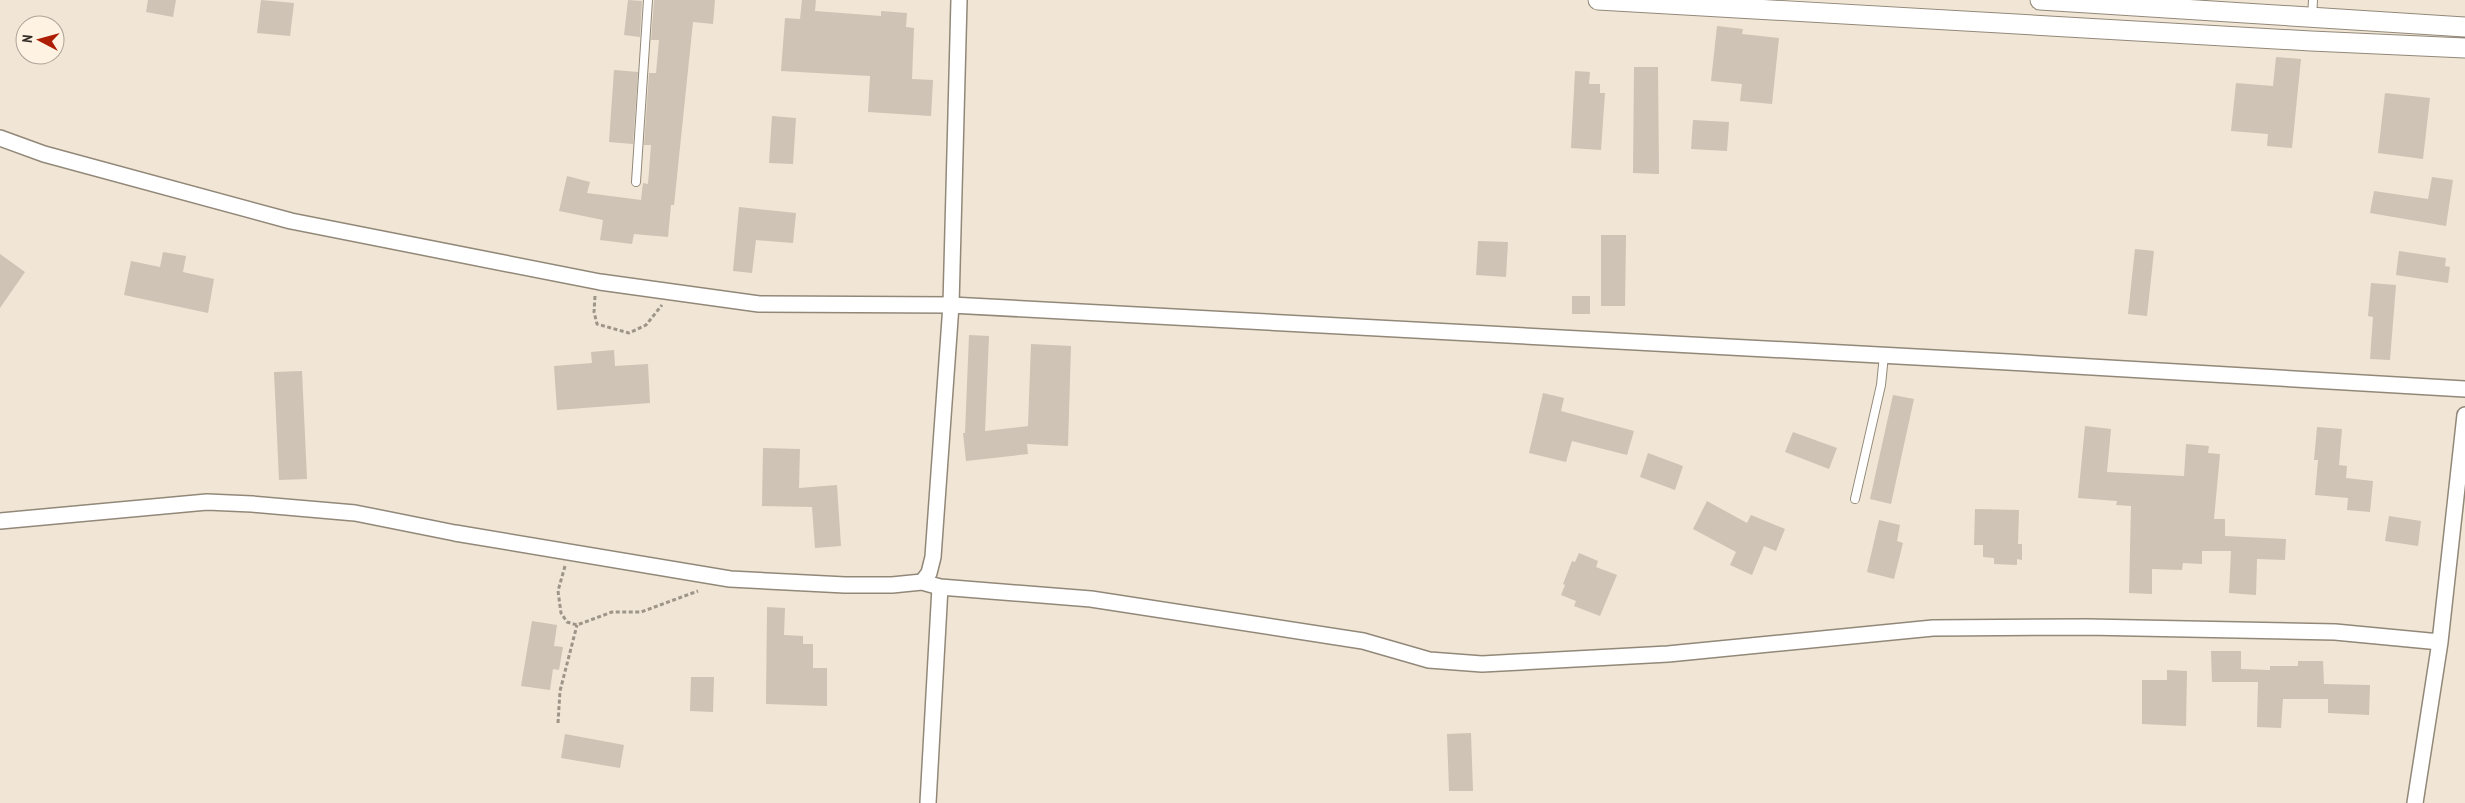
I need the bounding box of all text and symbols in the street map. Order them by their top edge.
north arrow [15,15,65,65]
text: N [18,34,36,43]

